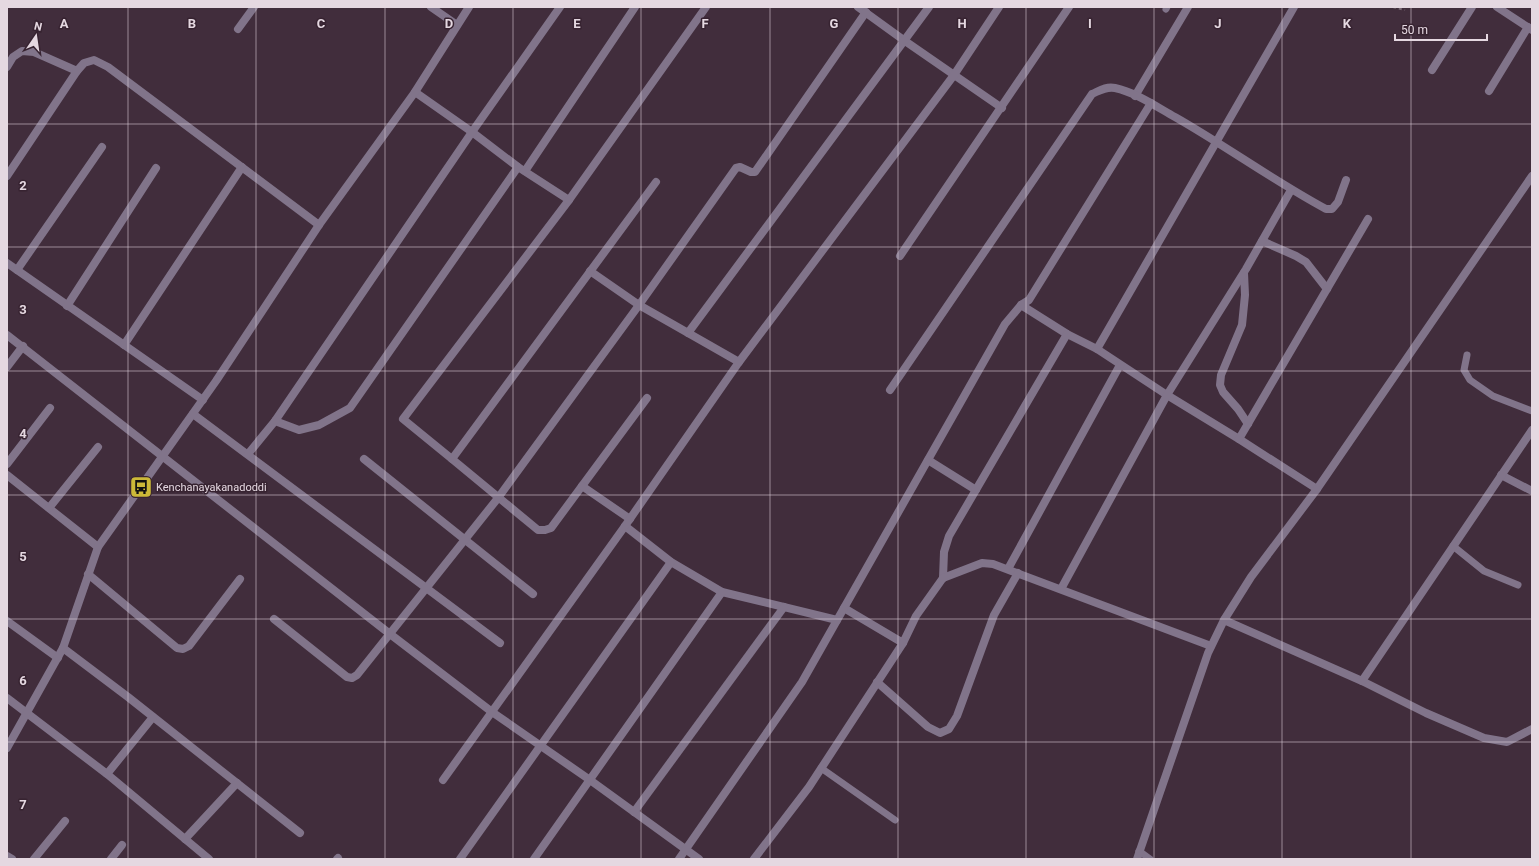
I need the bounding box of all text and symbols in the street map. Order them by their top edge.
north arrow [16,16,56,56]
text: A [60,16,69,31]
text: B [188,16,196,31]
text: C [317,16,326,31]
text: D [445,16,453,31]
text: E [573,16,581,31]
text: F [701,16,709,31]
text: G [830,16,839,31]
text: H [957,16,967,31]
text: I [1088,16,1092,31]
text: J [1214,16,1222,31]
text: K [1343,16,1352,31]
scale bar [1395,16,1487,42]
text: N [33,20,44,34]
text: 50 m [1401,23,1428,37]
text: 2 [19,178,27,193]
text: 3 [19,302,27,317]
text: 4 [19,426,27,441]
bus stop icon: Kenchanayakanadoddi [128,474,154,500]
place label: Kenchanayakanadoddi [156,481,267,494]
text: 5 [19,549,27,564]
text: 6 [19,673,27,688]
text: 7 [19,797,27,812]

